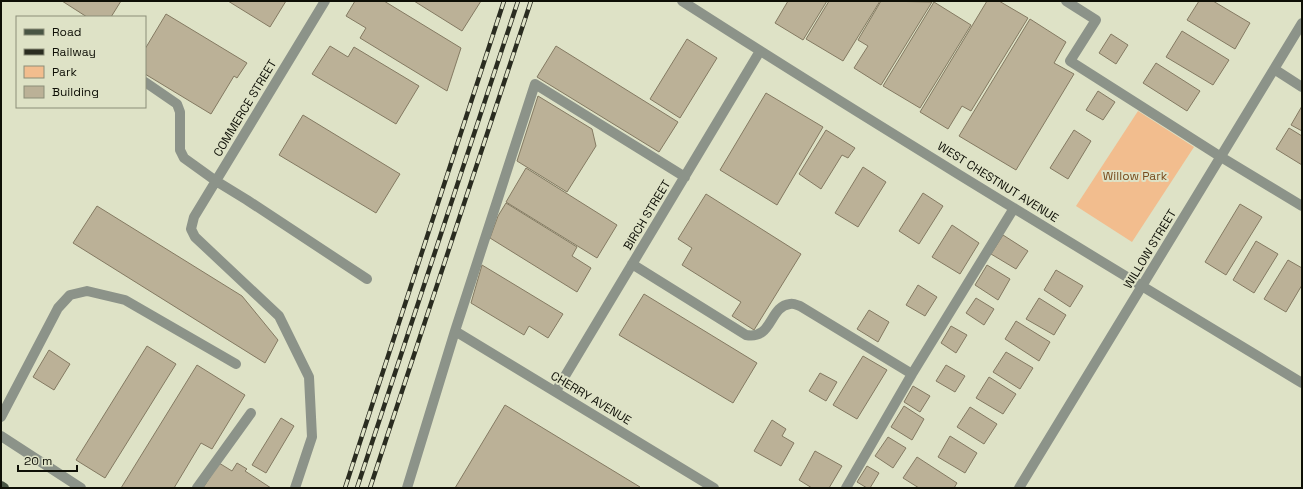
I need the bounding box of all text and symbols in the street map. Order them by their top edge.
legend [16,16,146,108]
text: Road [52,24,81,40]
text: Railway [52,44,96,60]
street label: COMMERCE STREET [210,56,280,160]
text: Park [52,64,77,80]
text: Building [52,84,99,100]
street label: WEST CHESTNUT AVENUE [934,138,1062,226]
park label: Willow Park [1103,168,1168,184]
street label: BIRCH STREET [620,177,674,253]
street label: WILLOW STREET [1120,206,1180,292]
street label: CHERRY AVENUE [548,368,634,428]
scale bar [18,447,77,473]
text: 20 m [24,453,52,469]

